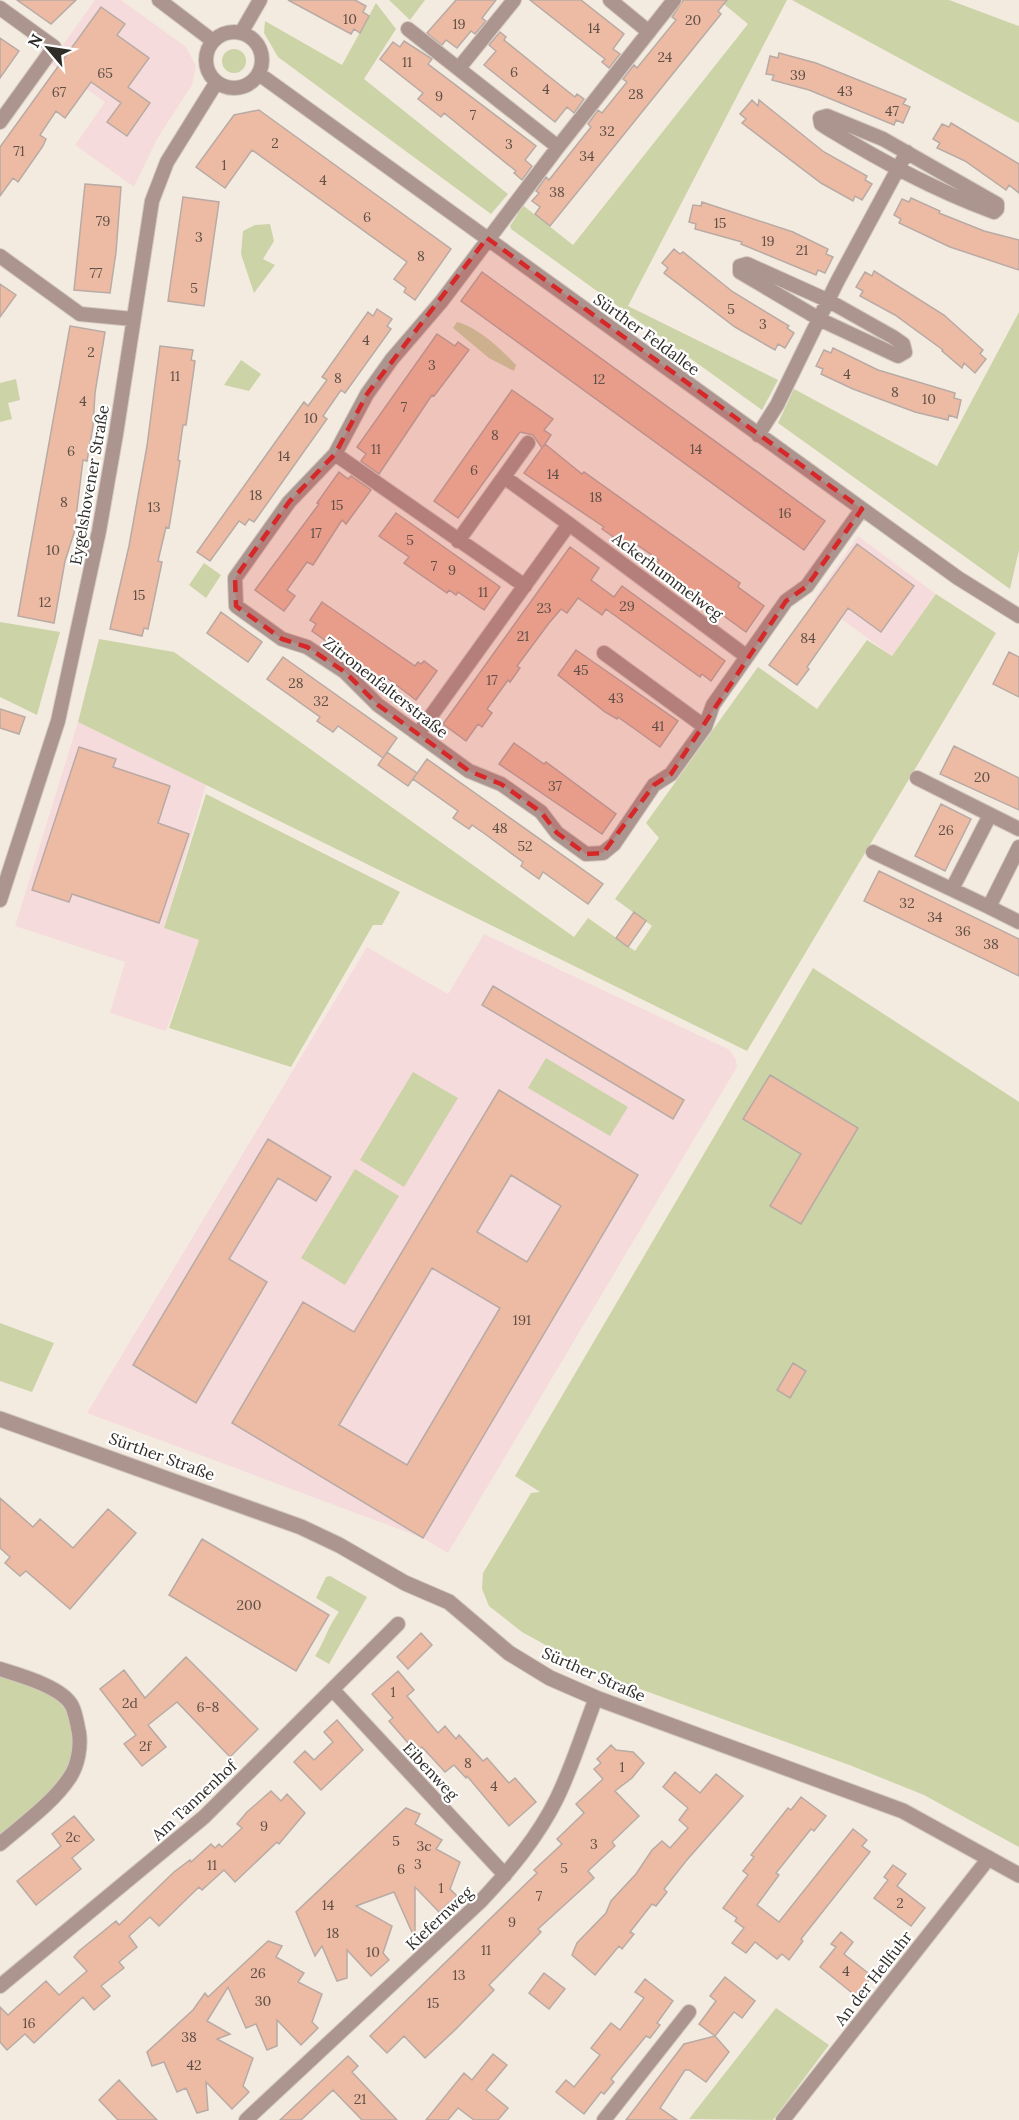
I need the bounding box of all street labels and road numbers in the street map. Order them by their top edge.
street label: Sürther Feldallee [590,289,704,379]
street label: Eygelshovener Straße [65,403,113,567]
street label: Ackerhummelweg [608,527,728,625]
street label: Zitronenfalterstraße [320,632,453,742]
street label: Sürther Straße [106,1428,218,1484]
street label: Sürther Straße [539,1642,649,1706]
street label: Eibenweg [399,1738,464,1805]
street label: Am Tannenhof [147,1755,242,1845]
street label: Kiefernweg [401,1881,478,1954]
street label: An der Hellfuhr [829,1927,916,2030]

